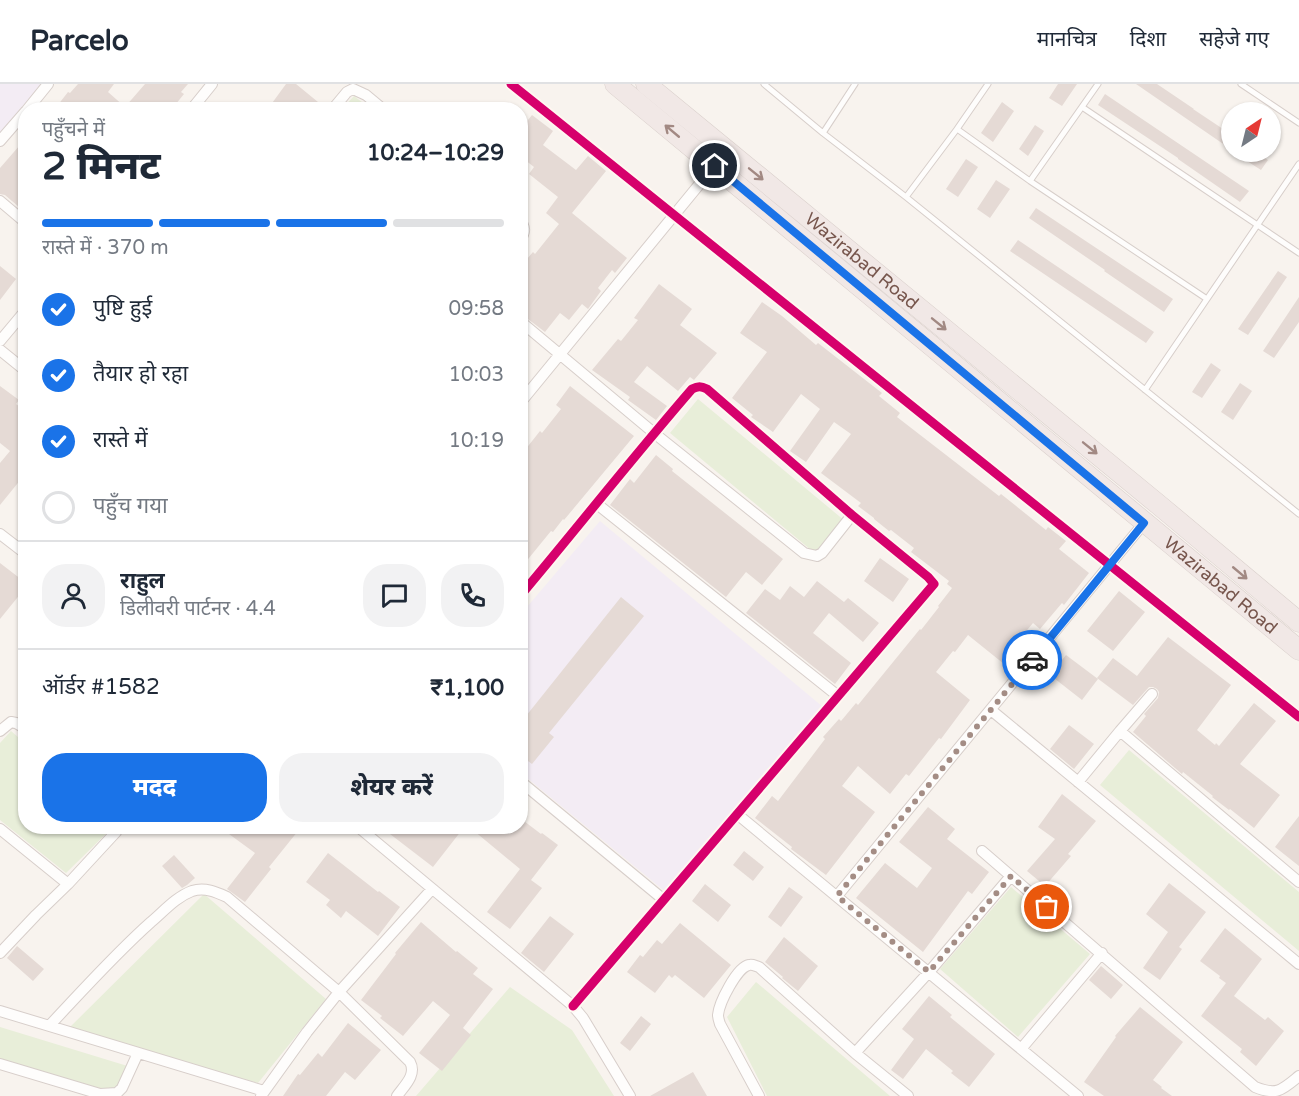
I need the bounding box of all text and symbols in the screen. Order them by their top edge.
text: Parcelo [30,24,129,58]
text: मानचित्र [1037,27,1097,52]
text: दिशा [1130,27,1166,52]
text: सहेजे गए [1199,27,1269,52]
north arrow [1221,102,1281,162]
map controls [1221,102,1281,162]
text: पहुँचने में [42,118,105,142]
one-way arrow [664,124,680,137]
text: 10:24–10:29 [367,140,504,166]
pin [689,140,740,191]
text: 2 मिनट [42,143,161,190]
icon: home [698,149,731,182]
one-way arrow [748,167,763,181]
street label: Wazirabad Road [800,208,923,314]
text: रास्ते में · 370 m [42,236,169,260]
icon: check [42,293,75,326]
text: पुष्टि हुई [93,295,152,321]
text: 09:58 [449,297,504,321]
one-way arrow [931,318,947,331]
icon: check [42,359,75,392]
text: तैयार हो रहा [93,361,188,387]
text: 10:03 [449,363,504,387]
icon: check [42,425,75,458]
text: रास्ते में [93,427,148,453]
text: 10:19 [449,429,504,453]
one-way arrow [1082,441,1097,455]
text: पहुँच गया [93,493,168,519]
street label: Wazirabad Road [1159,532,1282,638]
button: person [42,564,105,627]
button: chat [363,564,426,627]
button: phone [441,564,504,627]
one-way arrow [1232,566,1247,580]
text: राहुल [120,568,165,594]
text: डिलीवरी पार्टनर · 4.4 [120,597,276,621]
courier [1002,630,1062,690]
icon: car [1016,644,1049,677]
text: ऑर्डर #1582 [42,674,160,700]
text: ₹1,100 [430,675,504,701]
button: मदद [42,753,267,822]
button: शेयर करें [279,753,504,822]
pin [1021,881,1072,932]
icon: bag [1030,890,1063,923]

